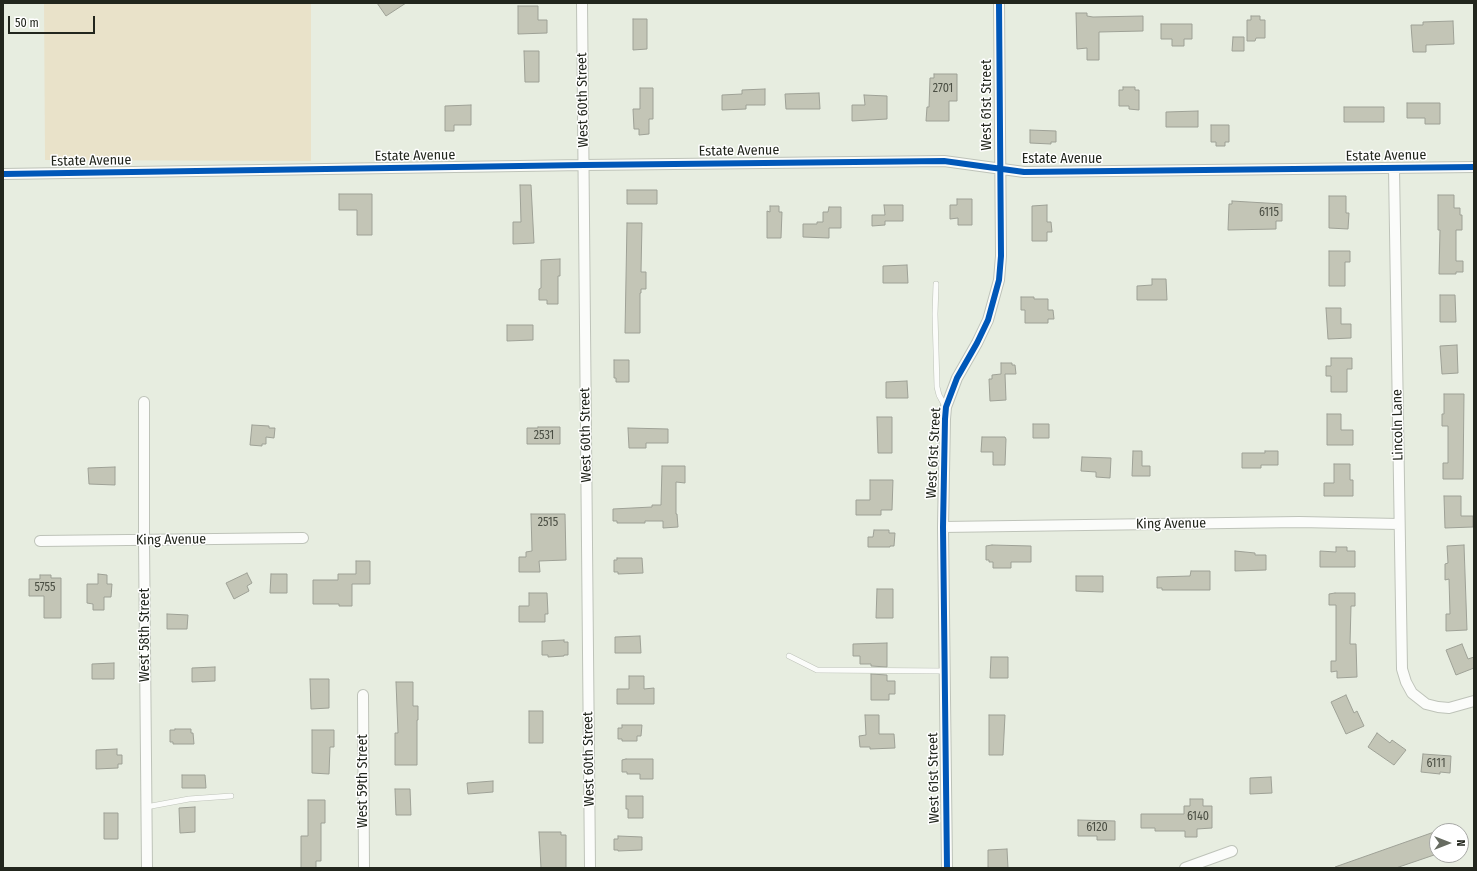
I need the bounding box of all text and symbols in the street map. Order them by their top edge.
scale bar [10,8,97,34]
text: 50 m [15,16,39,30]
street label: West 60th Street [574,52,592,148]
street label: West 61st Street [979,59,995,151]
house number: 2701 [933,82,953,96]
street label: Estate Avenue [699,142,779,160]
street label: Estate Avenue [375,147,455,165]
street label: Estate Avenue [1346,147,1426,165]
street label: Estate Avenue [1022,151,1102,167]
street label: Estate Avenue [51,152,131,170]
house number: 6115 [1259,206,1279,220]
street label: West 60th Street [577,387,595,483]
street label: Lincoln Lane [1389,389,1407,461]
street label: West 61st Street [923,407,945,499]
house number: 2531 [534,429,554,443]
street label: King Avenue [1136,515,1206,533]
house number: 2515 [538,516,558,530]
street label: King Avenue [136,531,206,549]
house number: 5755 [35,581,55,595]
street label: West 58th Street [137,588,153,682]
street label: West 60th Street [580,711,598,807]
street label: West 61st Street [925,732,943,824]
street label: West 59th Street [355,734,371,828]
house number: 6111 [1426,757,1446,771]
house number: 6140 [1187,810,1209,824]
house number: 6120 [1086,821,1108,835]
north arrow [1429,823,1469,863]
text: N [1454,840,1467,846]

